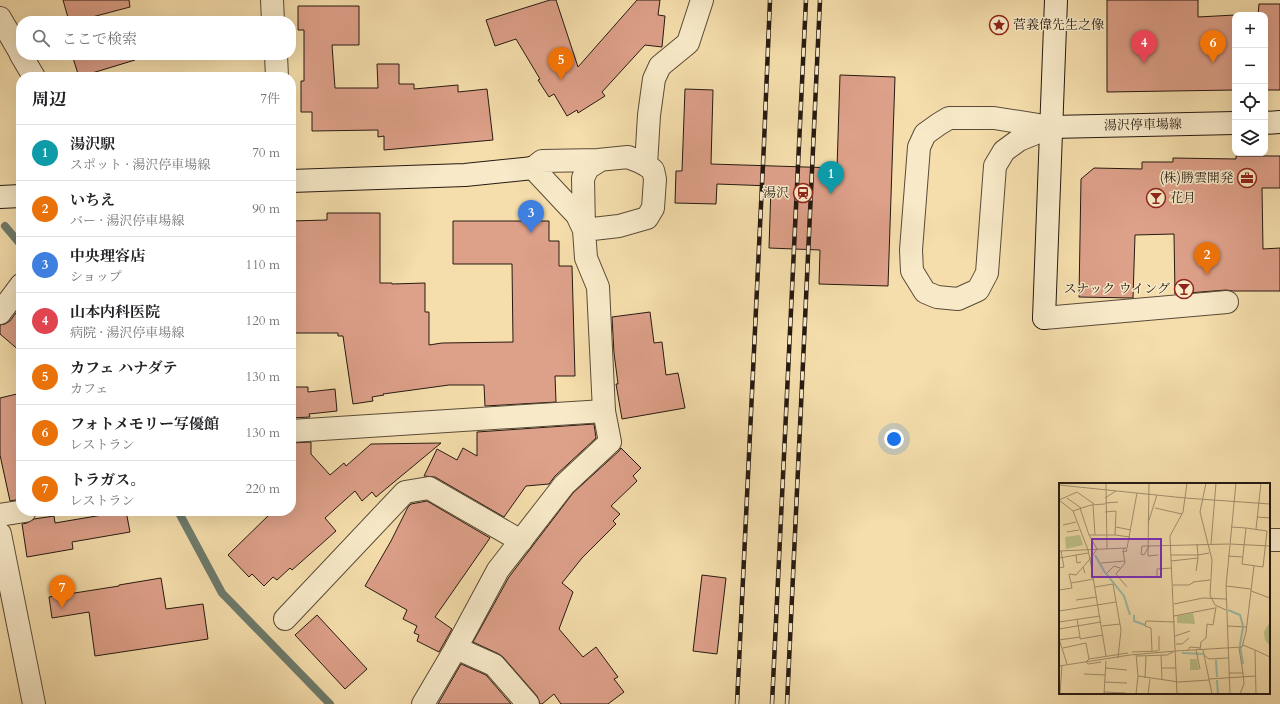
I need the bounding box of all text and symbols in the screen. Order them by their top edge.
map controls [1232,12,1268,156]
button: + [1232,12,1268,48]
place icon: 菅義偉先生之像 [988,14,1010,36]
search box [16,16,296,60]
place label: 菅義偉先生之像 [1013,16,1104,34]
icon: search [30,27,52,49]
text: ここで検索 [62,29,137,49]
pin: 4 [1131,30,1157,63]
pin: 6 [1200,30,1226,63]
pin: 5 [548,47,574,80]
button: − [1232,48,1268,84]
button: locate [1232,84,1268,120]
text: 周辺 [32,88,66,111]
text: 7件 [260,90,280,108]
street label: 湯沢停車場線 [1104,115,1182,135]
button: layers [1232,120,1268,156]
text: 湯沢駅 [70,134,115,154]
text: 1 [42,144,48,162]
text: 70 m [252,144,280,162]
text: スポット · 湯沢停車場線 [70,156,210,174]
pin: 1 [818,161,844,194]
office icon: (株)勝雲開発 [1236,167,1258,189]
place label: (株)勝雲開発 [1160,169,1234,187]
station icon: 湯沢 [792,182,814,204]
place label: 湯沢 [763,184,789,202]
bar icon: 花月 [1145,187,1167,209]
place label: 花月 [1170,189,1196,207]
text: いちえ [70,190,115,210]
text: 2 [42,200,48,218]
text: 90 m [252,200,280,218]
pin: 3 [518,200,544,233]
text: バー · 湯沢停車場線 [70,212,184,230]
pin: 2 [1194,242,1220,275]
text: 中央理容店 [70,246,145,266]
text: 3 [42,256,48,274]
text: 110 m [246,256,280,274]
text: ショップ [70,268,122,286]
bar icon: スナック ウイング [1173,278,1195,300]
place label: スナック ウイング [1064,280,1170,298]
text: 山本内科医院 [70,302,160,322]
text: 4 [42,312,48,330]
text: 120 m [246,312,280,330]
text: 病院 · 湯沢停車場線 [70,324,184,342]
text: カフェ ハナダテ [70,358,178,378]
text: 5 [42,368,48,386]
text: 130 m [246,368,280,386]
text: カフェ [70,380,108,398]
text: フォトメモリー写優館 [70,414,219,434]
text: 6 [42,424,48,442]
text: 130 m [246,424,280,442]
your location [884,429,904,449]
text: レストラン [70,436,135,454]
text: トラガス。 [70,470,145,490]
text: 7 [42,480,48,498]
text: 220 m [246,480,280,498]
inset map [1059,483,1270,694]
text: レストラン [70,492,135,510]
pin: 7 [49,575,75,608]

